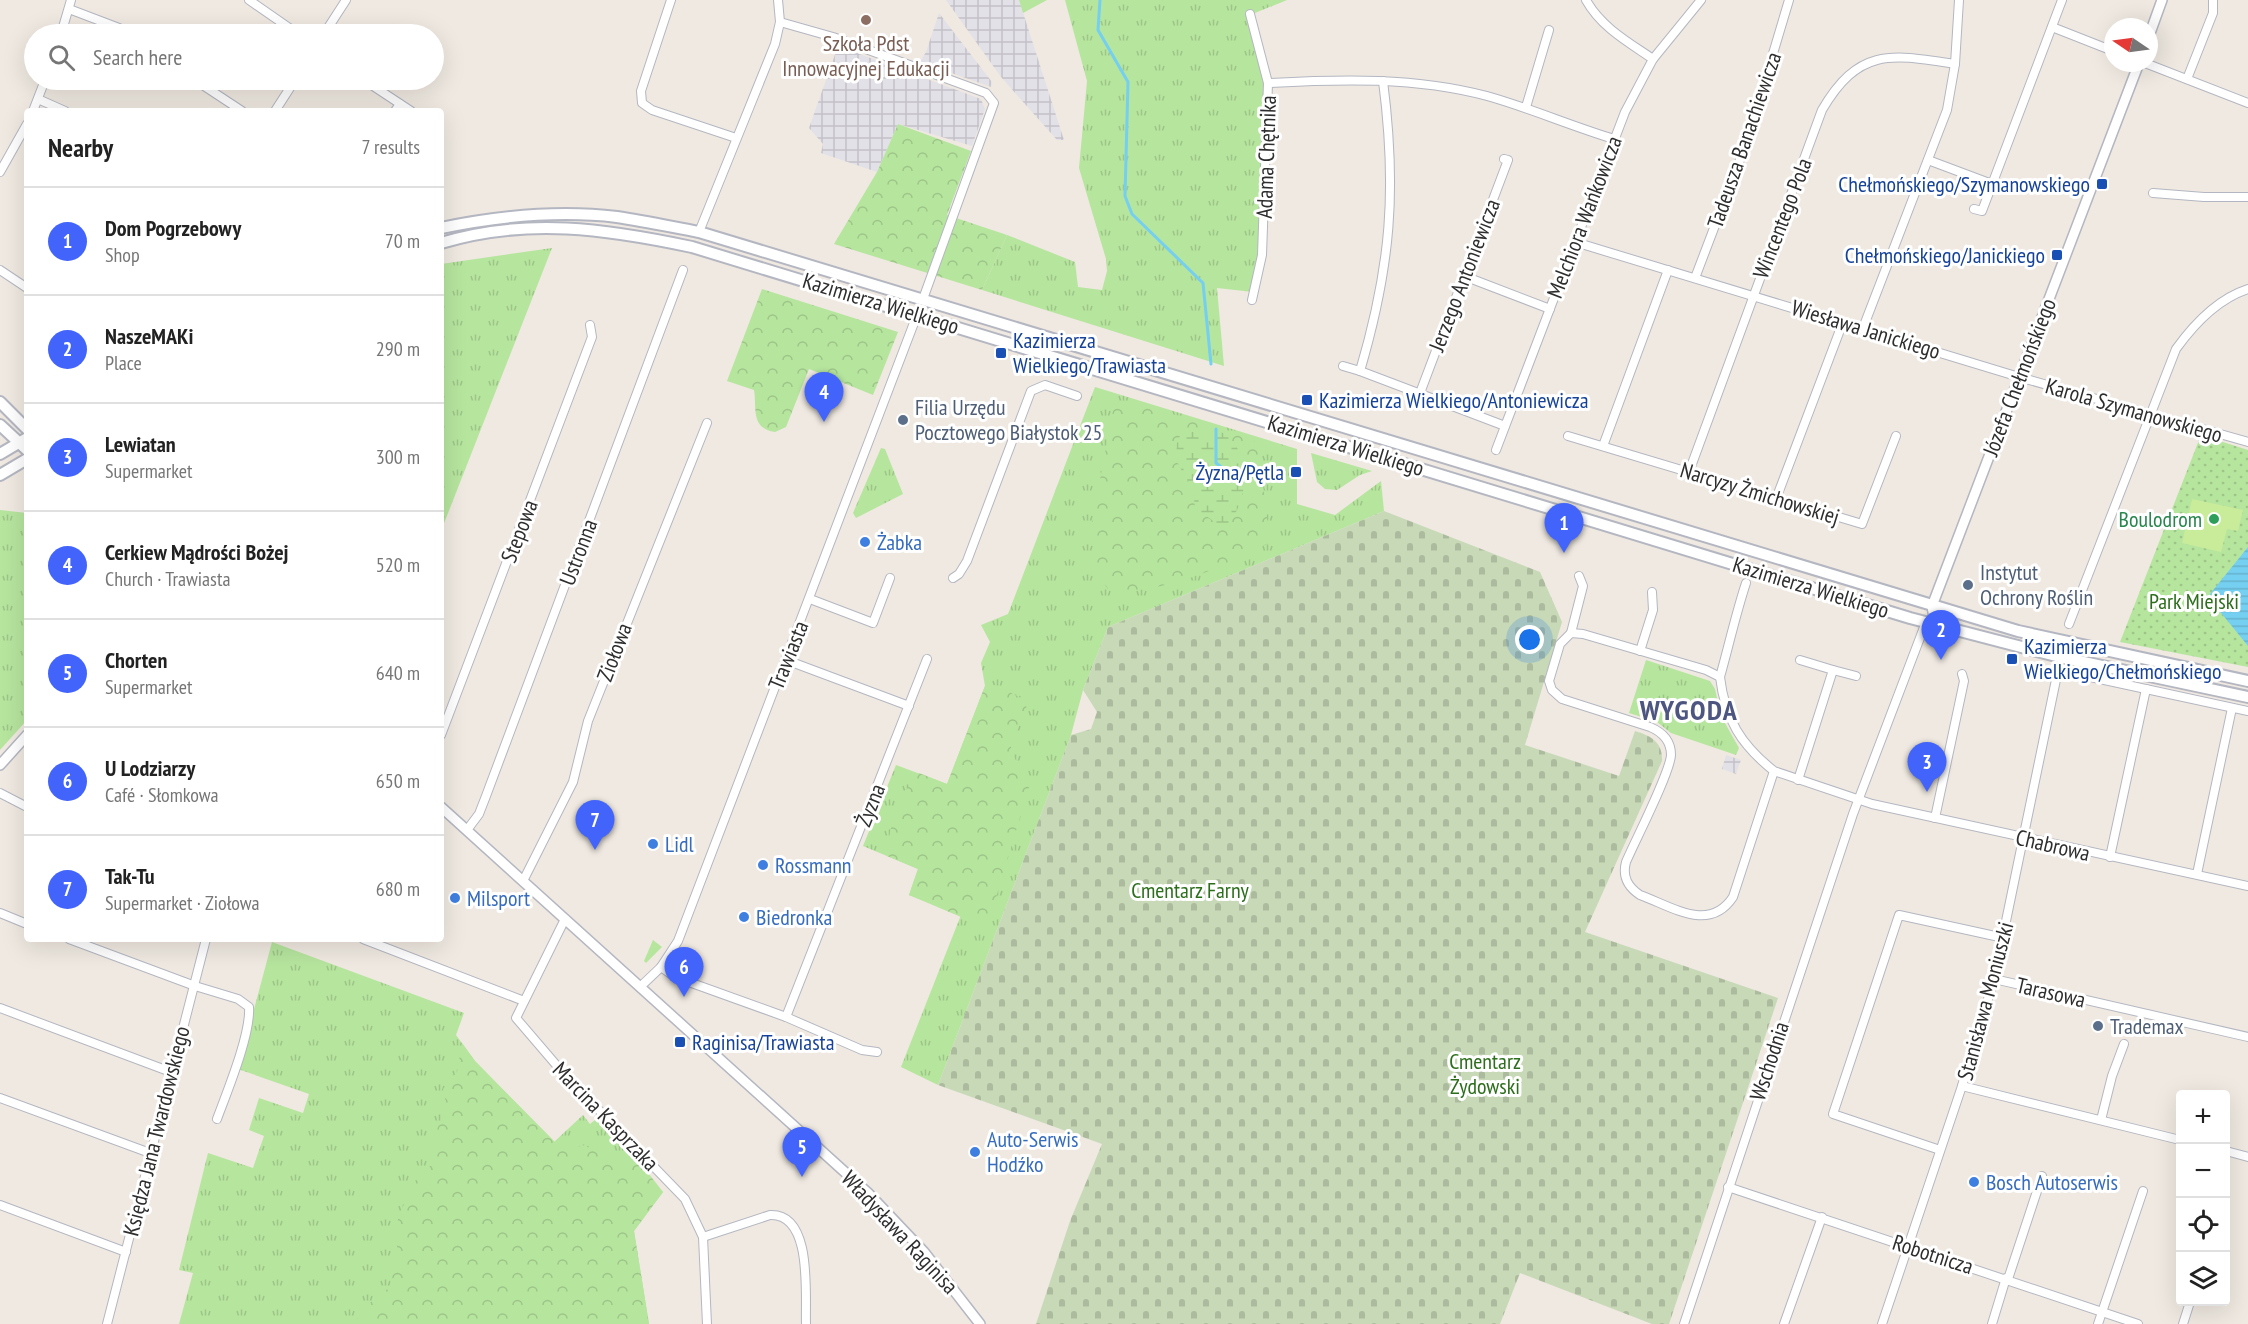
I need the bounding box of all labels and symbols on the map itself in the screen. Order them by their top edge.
marker: Szkoła Pdst Innowacyjnej Edukacji [859,13,873,27]
north arrow [2104,18,2158,72]
place label: Szkoła Pdst Innowacyjnej Edukacji [782,29,950,82]
street label: Tadeusza Banachiewicza [1701,48,1787,232]
street label: Adama Chętnika [1250,95,1282,219]
street label: Melchiora Wańkowicza [1540,132,1628,302]
street label: Wincentego Pola [1746,154,1818,282]
place label: Chełmońskiego/Szymanowskiego [1838,170,2090,198]
marker: Chełmońskiego/Szymanowskiego [2095,177,2109,191]
street label: Jerzego Antoniewicza [1422,195,1506,356]
place label: Chełmońskiego/Janickiego [1845,241,2045,269]
marker: Chełmońskiego/Janickiego [2050,248,2064,262]
street label: Kazimierza Wielkiego [799,266,963,340]
street label: Wiesława Janickiego [1788,293,1944,365]
street label: Józefa Chełmońskiego [1976,294,2062,461]
place label: Kazimierza Wielkiego/Trawiasta [1013,326,1166,379]
marker: Kazimierza Wielkiego/Trawiasta [994,346,1008,360]
street label: Karola Szymanowskiego [2042,371,2226,449]
pin: 4 [804,372,844,422]
place label: Kazimierza Wielkiego/Antoniewicza [1319,386,1588,414]
place label: Filia Urzędu Pocztowego Białystok 25 [915,393,1102,446]
marker: Kazimierza Wielkiego/Antoniewicza [1300,393,1314,407]
street label: Kazimierza Wielkiego [1264,408,1428,482]
marker: Filia Urzędu Pocztowego Białystok 25 [896,413,910,427]
street label: Narcyzy Żmichowskiej [1677,456,1843,530]
place label: Żyzna/Pętla [1196,458,1284,486]
marker: Żyzna/Pętla [1289,465,1303,479]
street label: Stepowa [494,496,544,566]
pin: 1 [1544,504,1584,553]
place label: Boulodrom [2119,505,2202,533]
marker: Boulodrom [2207,512,2221,526]
street label: Ustronna [553,515,603,589]
place label: Żabka [877,528,922,556]
marker: Żabka [858,535,872,549]
street label: Kazimierza Wielkiego [1729,550,1893,624]
place label: Instytut Ochrony Roślin [1980,558,2093,611]
marker: Instytut Ochrony Roślin [1961,578,1975,592]
park label: Park Miejski [2149,587,2239,615]
pin: 2 [1922,610,1960,660]
street label: Trawiasta [762,617,814,693]
street label: Ziołowa [590,619,638,685]
your location [1515,625,1544,654]
place label: Kazimierza Wielkiego/Chełmońskiego [2024,632,2222,685]
marker: Kazimierza Wielkiego/Chełmońskiego [2005,652,2019,666]
district label: WYGODA [1639,691,1738,728]
pin: 3 [1908,742,1946,792]
street label: Żyzna [849,779,891,831]
pin: 7 [576,800,614,850]
street label: Chabrowa [2013,823,2093,867]
place label: Lidl [665,830,694,858]
marker: Lidl [646,837,660,851]
place label: Rossmann [775,851,852,879]
marker: Rossmann [756,858,770,872]
park label: Cmentarz Farny [1131,876,1250,904]
place label: Milsport [467,884,530,912]
marker: Milsport [448,891,462,905]
place label: Biedronka [756,903,832,931]
marker: Biedronka [737,910,751,924]
street label: Stanisława Moniuszki [1950,919,2020,1083]
pin: 6 [664,948,704,997]
street label: Tarasowa [2014,970,2088,1014]
place label: Trademax [2110,1012,2184,1040]
street label: Wschodnia [1743,1018,1795,1104]
marker: Trademax [2091,1019,2105,1033]
street label: Księdza Jana Twardowskiego [116,1023,196,1239]
place label: Raginisa/Trawiasta [692,1028,834,1056]
marker: Raginisa/Trawiasta [673,1035,687,1049]
park label: Cmentarz Żydowski [1449,1047,1521,1100]
street label: Marcina Kasprzaka [547,1056,665,1176]
place label: Auto-Serwis Hodźko [987,1125,1078,1178]
pin: 5 [782,1128,822,1177]
marker: Auto-Serwis Hodźko [968,1145,982,1159]
street label: Władysława Raginisa [836,1164,964,1300]
place label: Bosch Autoserwis [1986,1168,2118,1196]
marker: Bosch Autoserwis [1967,1175,1981,1189]
street label: Robotnicza [1889,1228,1977,1280]

